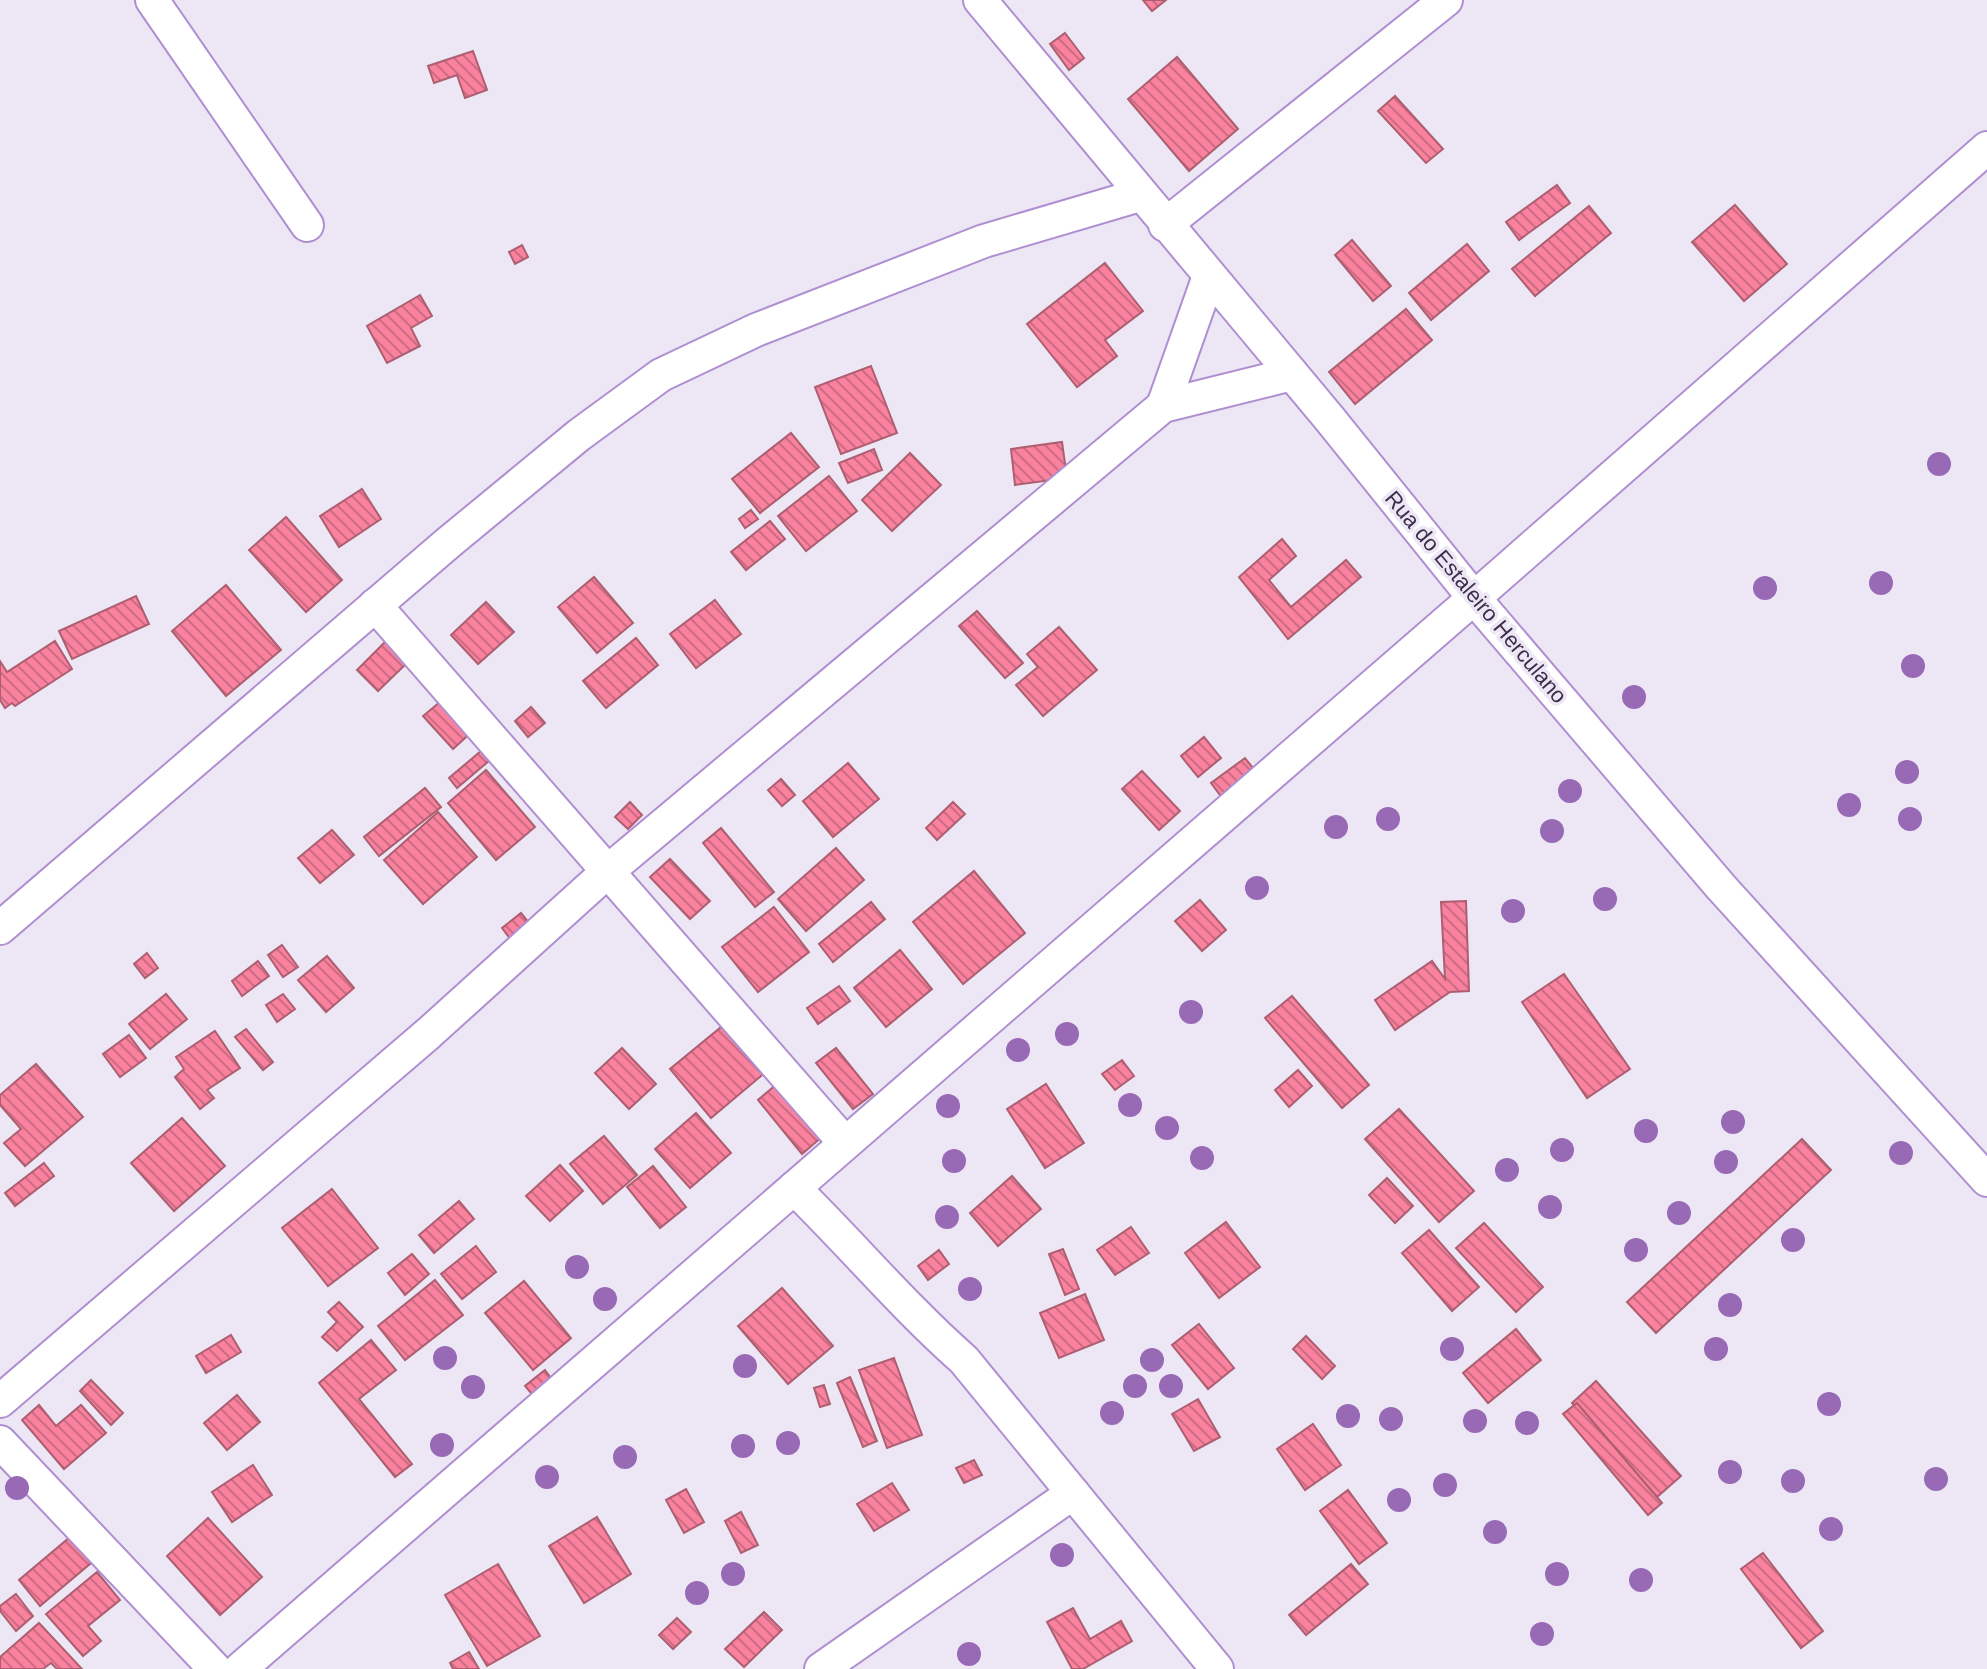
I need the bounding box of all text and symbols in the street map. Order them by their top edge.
street label: Rua do Estaleiro Herculano [1380,486,1572,708]

